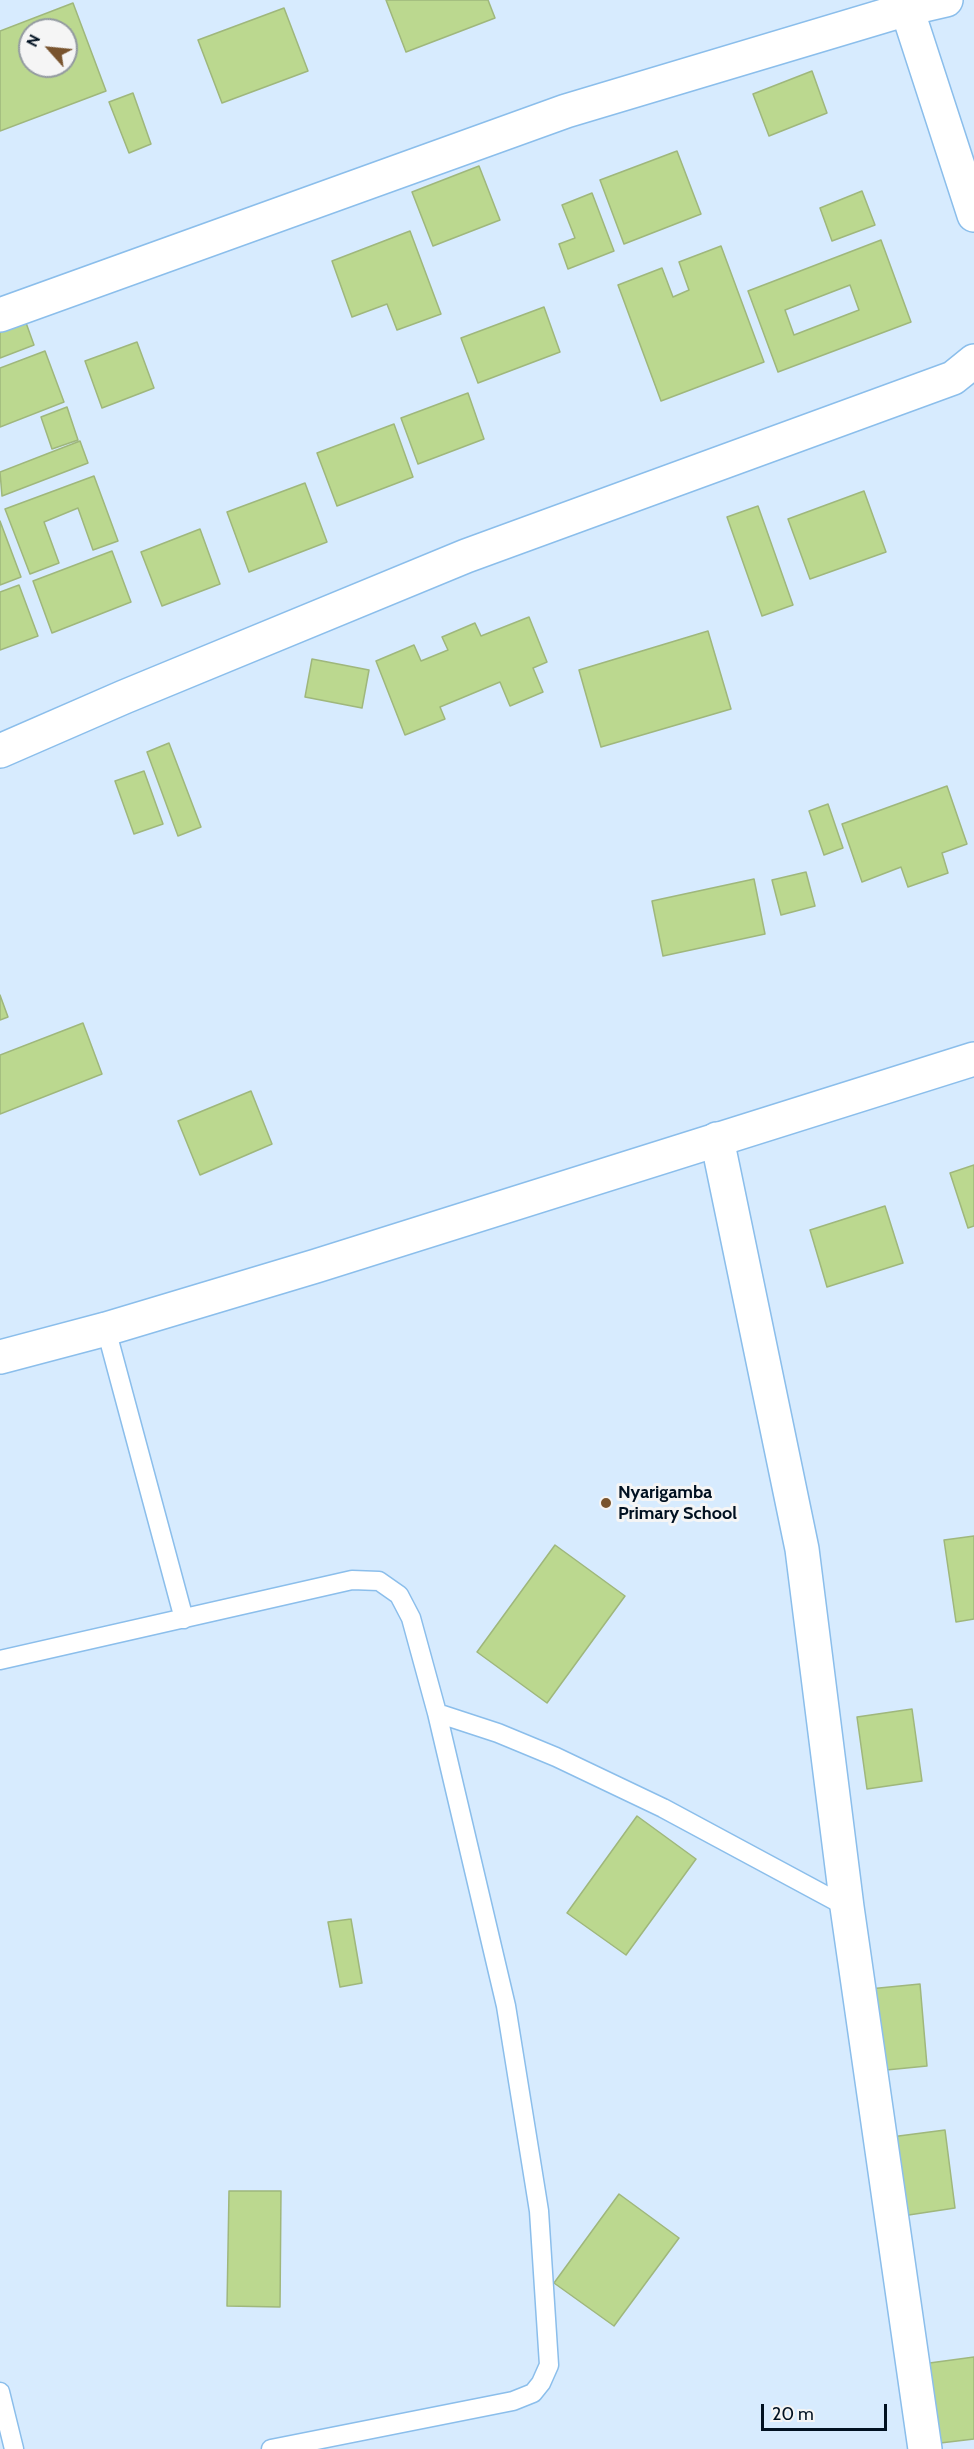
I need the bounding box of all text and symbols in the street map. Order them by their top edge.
north arrow [18,18,78,78]
text: N [22,31,44,50]
place label: Nyarigamba Primary School [618,1482,737,1524]
marker: Nyarigamba Primary School [599,1496,613,1510]
scale bar [764,2392,890,2430]
text: 20 m [772,2403,814,2425]

